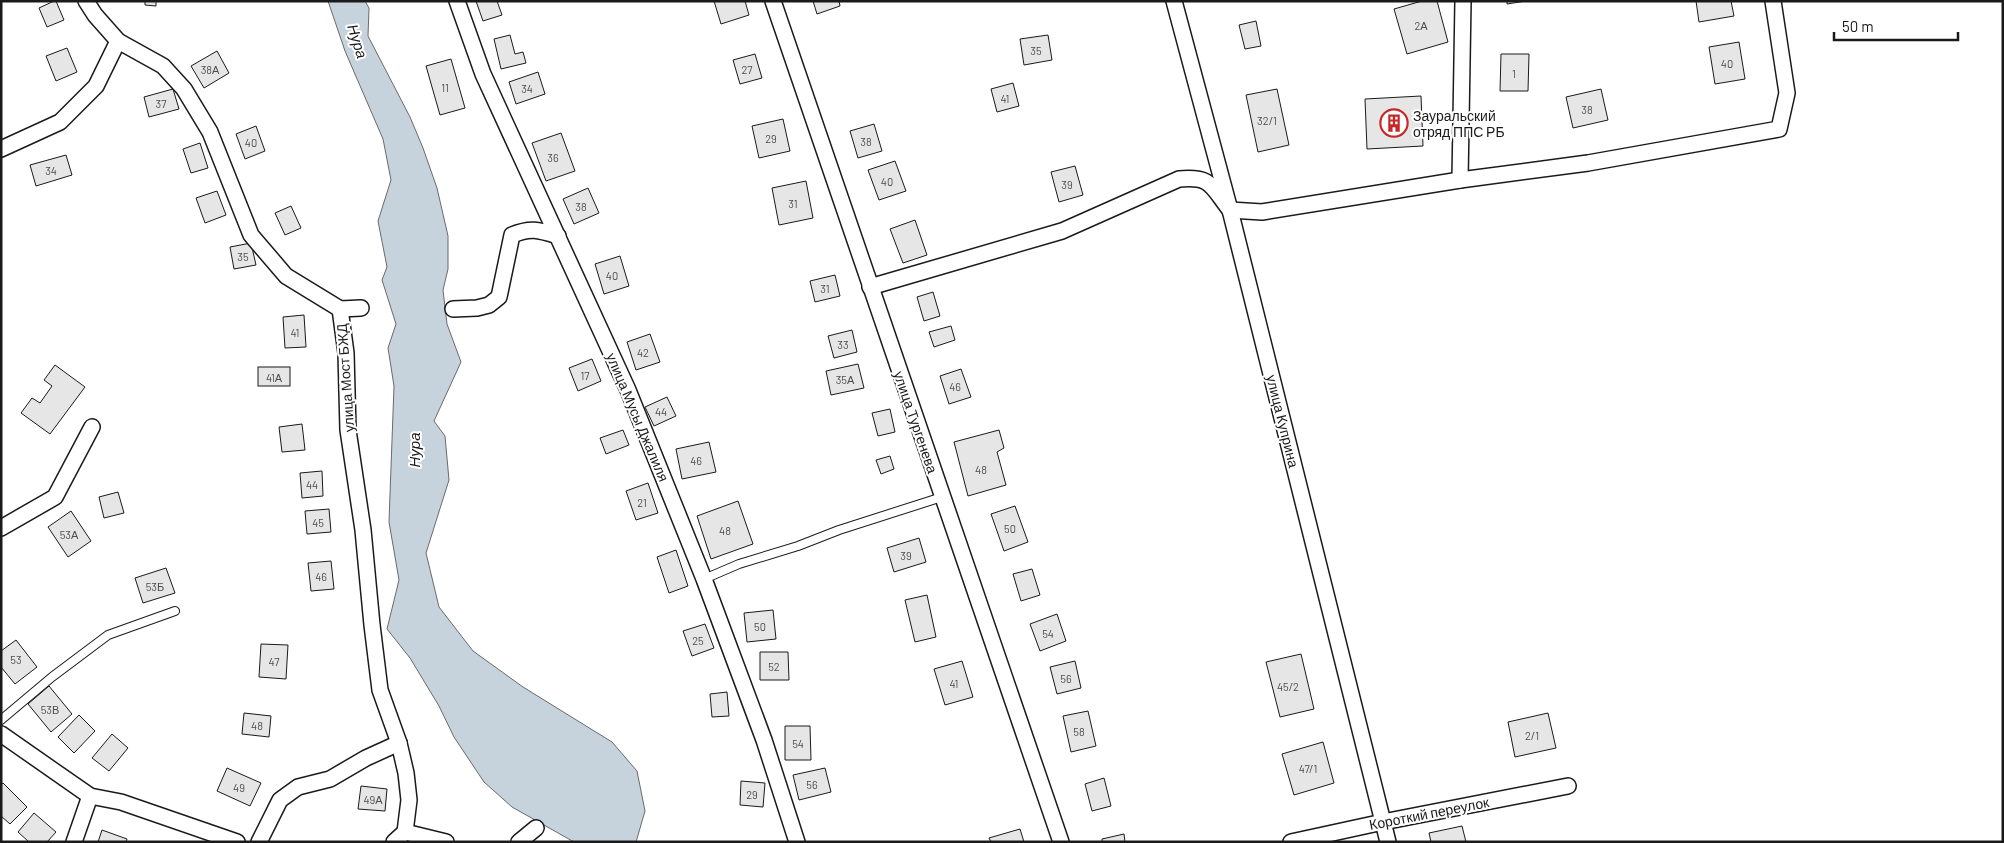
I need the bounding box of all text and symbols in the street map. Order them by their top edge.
scale bar [1834,10,1958,42]
text: 50 m [1842,17,1874,35]
house number: 2А [1414,19,1428,32]
water label: Нура [344,22,372,60]
house number: 35 [1030,44,1042,57]
house number: 40 [1721,57,1733,70]
house number: 38А [201,63,220,76]
house number: 27 [741,63,753,76]
house number: 1 [1512,67,1516,80]
house number: 11 [441,81,449,94]
house number: 34 [521,82,533,95]
house number: 41 [1001,92,1009,105]
house number: 37 [156,97,166,110]
house number: 38 [1581,103,1593,116]
place label: Зауральский отряд ППС РБ [1413,107,1505,140]
building icon: Зауральский отряд ППС РБ [1379,108,1409,138]
house number: 32/1 [1257,114,1277,127]
house number: 29 [765,132,777,145]
house number: 38 [860,135,872,148]
house number: 40 [245,136,257,149]
house number: 36 [547,151,559,164]
house number: 34 [45,164,57,177]
house number: 40 [881,175,893,188]
house number: 39 [1061,178,1073,191]
house number: 31 [788,197,798,210]
house number: 38 [575,200,587,213]
house number: 35 [237,250,249,263]
house number: 40 [606,269,618,282]
house number: 31 [820,282,830,295]
street label: улица Мост БЖД [333,323,357,433]
house number: 41 [291,326,299,339]
house number: 33 [837,338,849,351]
house number: 42 [637,346,649,359]
street label: улица Мусы Джалиля [603,350,673,484]
house number: 17 [580,369,590,382]
street label: улица Тургенева [891,369,941,475]
house number: 41А [266,371,283,384]
house number: 35А [836,373,855,386]
street label: улица Куприна [1263,373,1303,469]
house number: 46 [949,380,961,393]
house number: 44 [655,405,667,418]
water label: Нура [405,432,423,468]
house number: 46 [690,454,702,467]
house number: 48 [975,463,987,476]
house number: 44 [306,478,318,491]
house number: 21 [637,496,647,509]
house number: 45 [312,516,324,529]
house number: 50 [1004,522,1016,535]
house number: 48 [719,524,731,537]
house number: 53А [60,528,79,541]
house number: 39 [900,549,912,562]
house number: 46 [315,570,327,583]
house number: 53Б [146,580,164,593]
house number: 50 [754,620,766,633]
house number: 54 [1042,627,1054,640]
house number: 25 [692,634,704,647]
house number: 53 [10,653,22,666]
house number: 47 [269,655,279,668]
house number: 52 [768,660,780,673]
house number: 56 [1060,672,1072,685]
house number: 41 [950,677,958,690]
house number: 45/2 [1277,680,1299,693]
house number: 53В [41,703,59,716]
house number: 48 [251,719,263,732]
house number: 58 [1073,725,1085,738]
house number: 2/1 [1525,729,1539,742]
house number: 54 [792,737,804,750]
house number: 47/1 [1299,762,1317,775]
house number: 56 [806,778,818,791]
house number: 49 [233,781,245,794]
house number: 29 [746,788,758,801]
house number: 49А [363,793,383,806]
street label: Короткий переулок [1368,793,1491,833]

